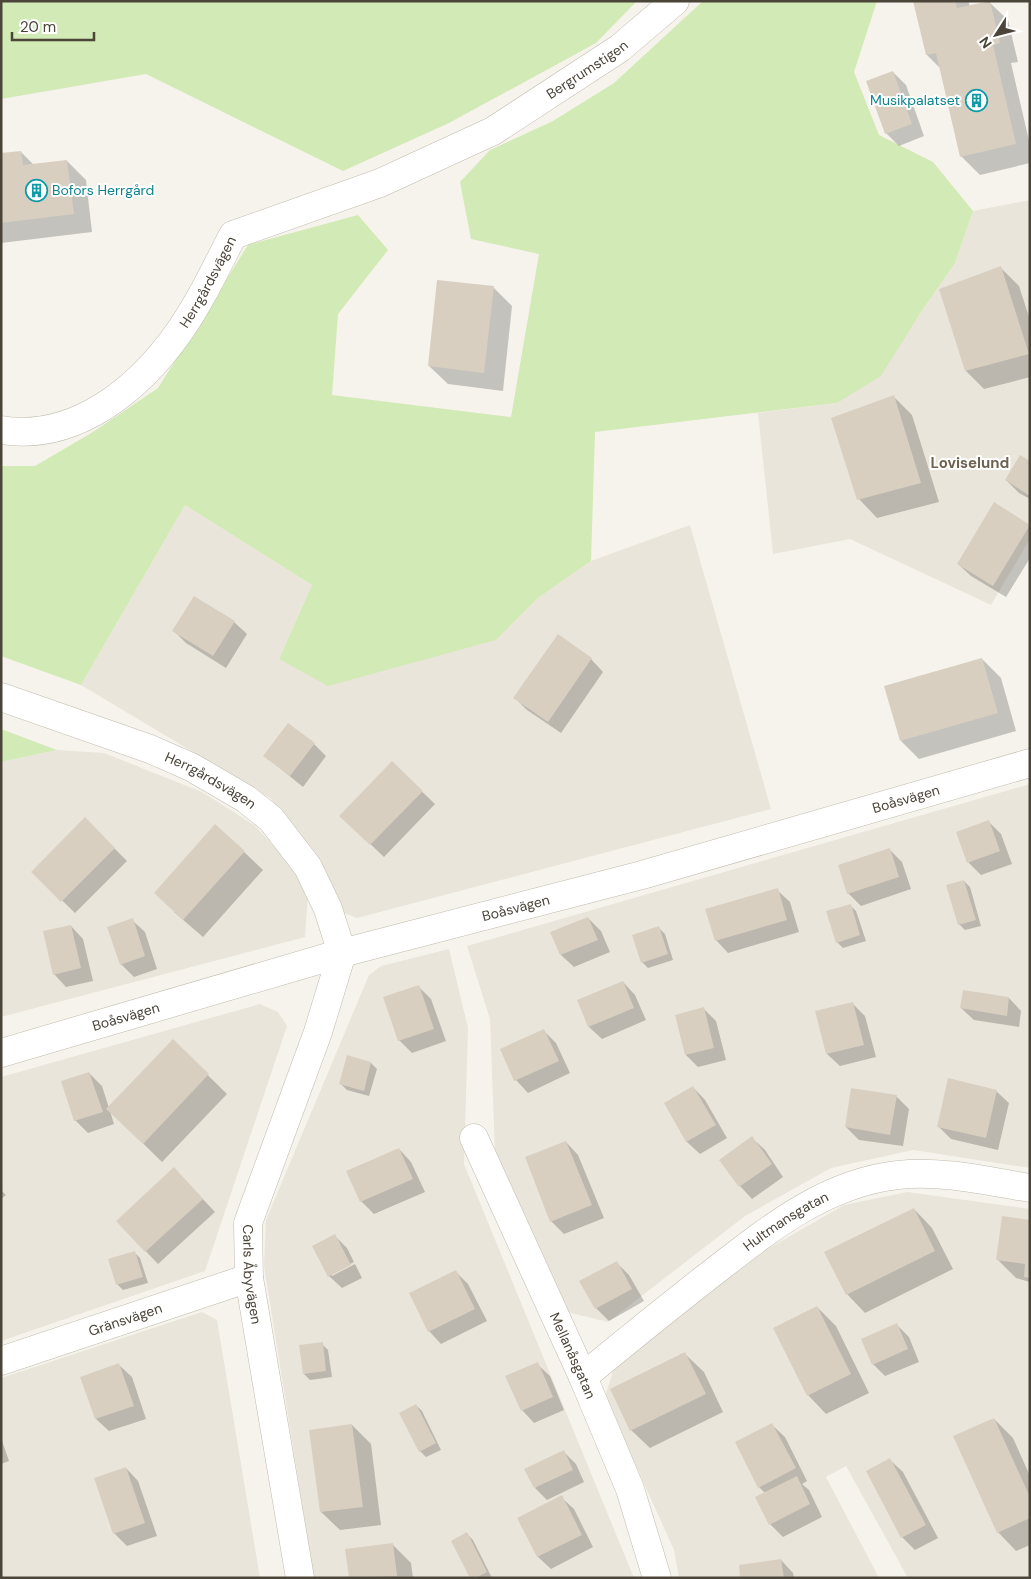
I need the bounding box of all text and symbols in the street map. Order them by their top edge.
scale bar [12,10,95,42]
north arrow [971,10,1021,60]
text: 20 m [20,17,56,37]
text: N [975,33,996,52]
street label: Bergrumstigen [543,36,632,103]
building icon: Musikpalatset [964,88,988,112]
place label: Musikpalatset [870,91,960,109]
building icon: Bofors Herrgård [24,178,48,202]
place label: Bofors Herrgård [52,181,154,199]
street label: Herrgårdsvägen [175,233,240,331]
district label: Loviselund [931,453,1009,473]
street label: Herrgårdsvägen [162,748,260,813]
street label: Boåsvägen [870,781,942,817]
street label: Boåsvägen [480,890,552,925]
street label: Boåsvägen [90,998,162,1035]
street label: Hultmansgatan [739,1187,831,1255]
street label: Carls Åbyvägen [239,1224,266,1325]
street label: Gränsvägen [86,1299,164,1340]
street label: Mellanåsgatan [546,1310,600,1401]

